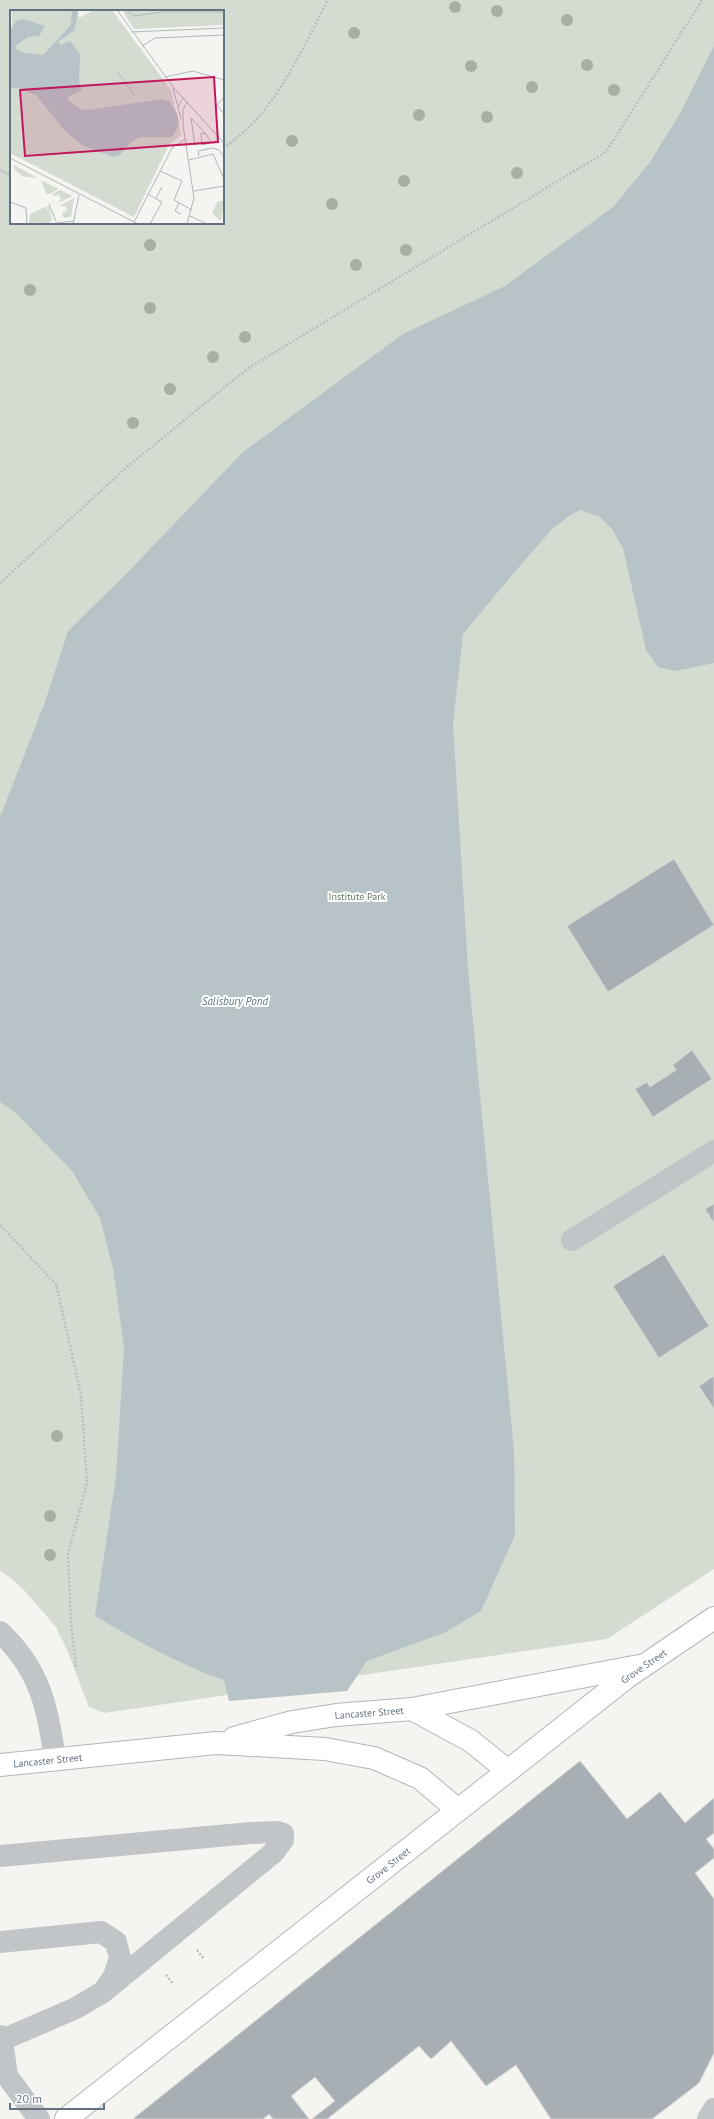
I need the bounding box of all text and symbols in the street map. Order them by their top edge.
inset map [10,10,224,224]
park label: Institute Park [329,890,386,903]
water label: Salisbury Pond [202,994,268,1008]
street label: Grove Street [618,1645,669,1686]
street label: Lancaster Street [334,1703,405,1722]
street label: Lancaster Street [13,1750,83,1770]
street label: Grove Street [363,1843,413,1887]
scale bar [10,2085,104,2111]
text: 20 m [16,2091,42,2106]

